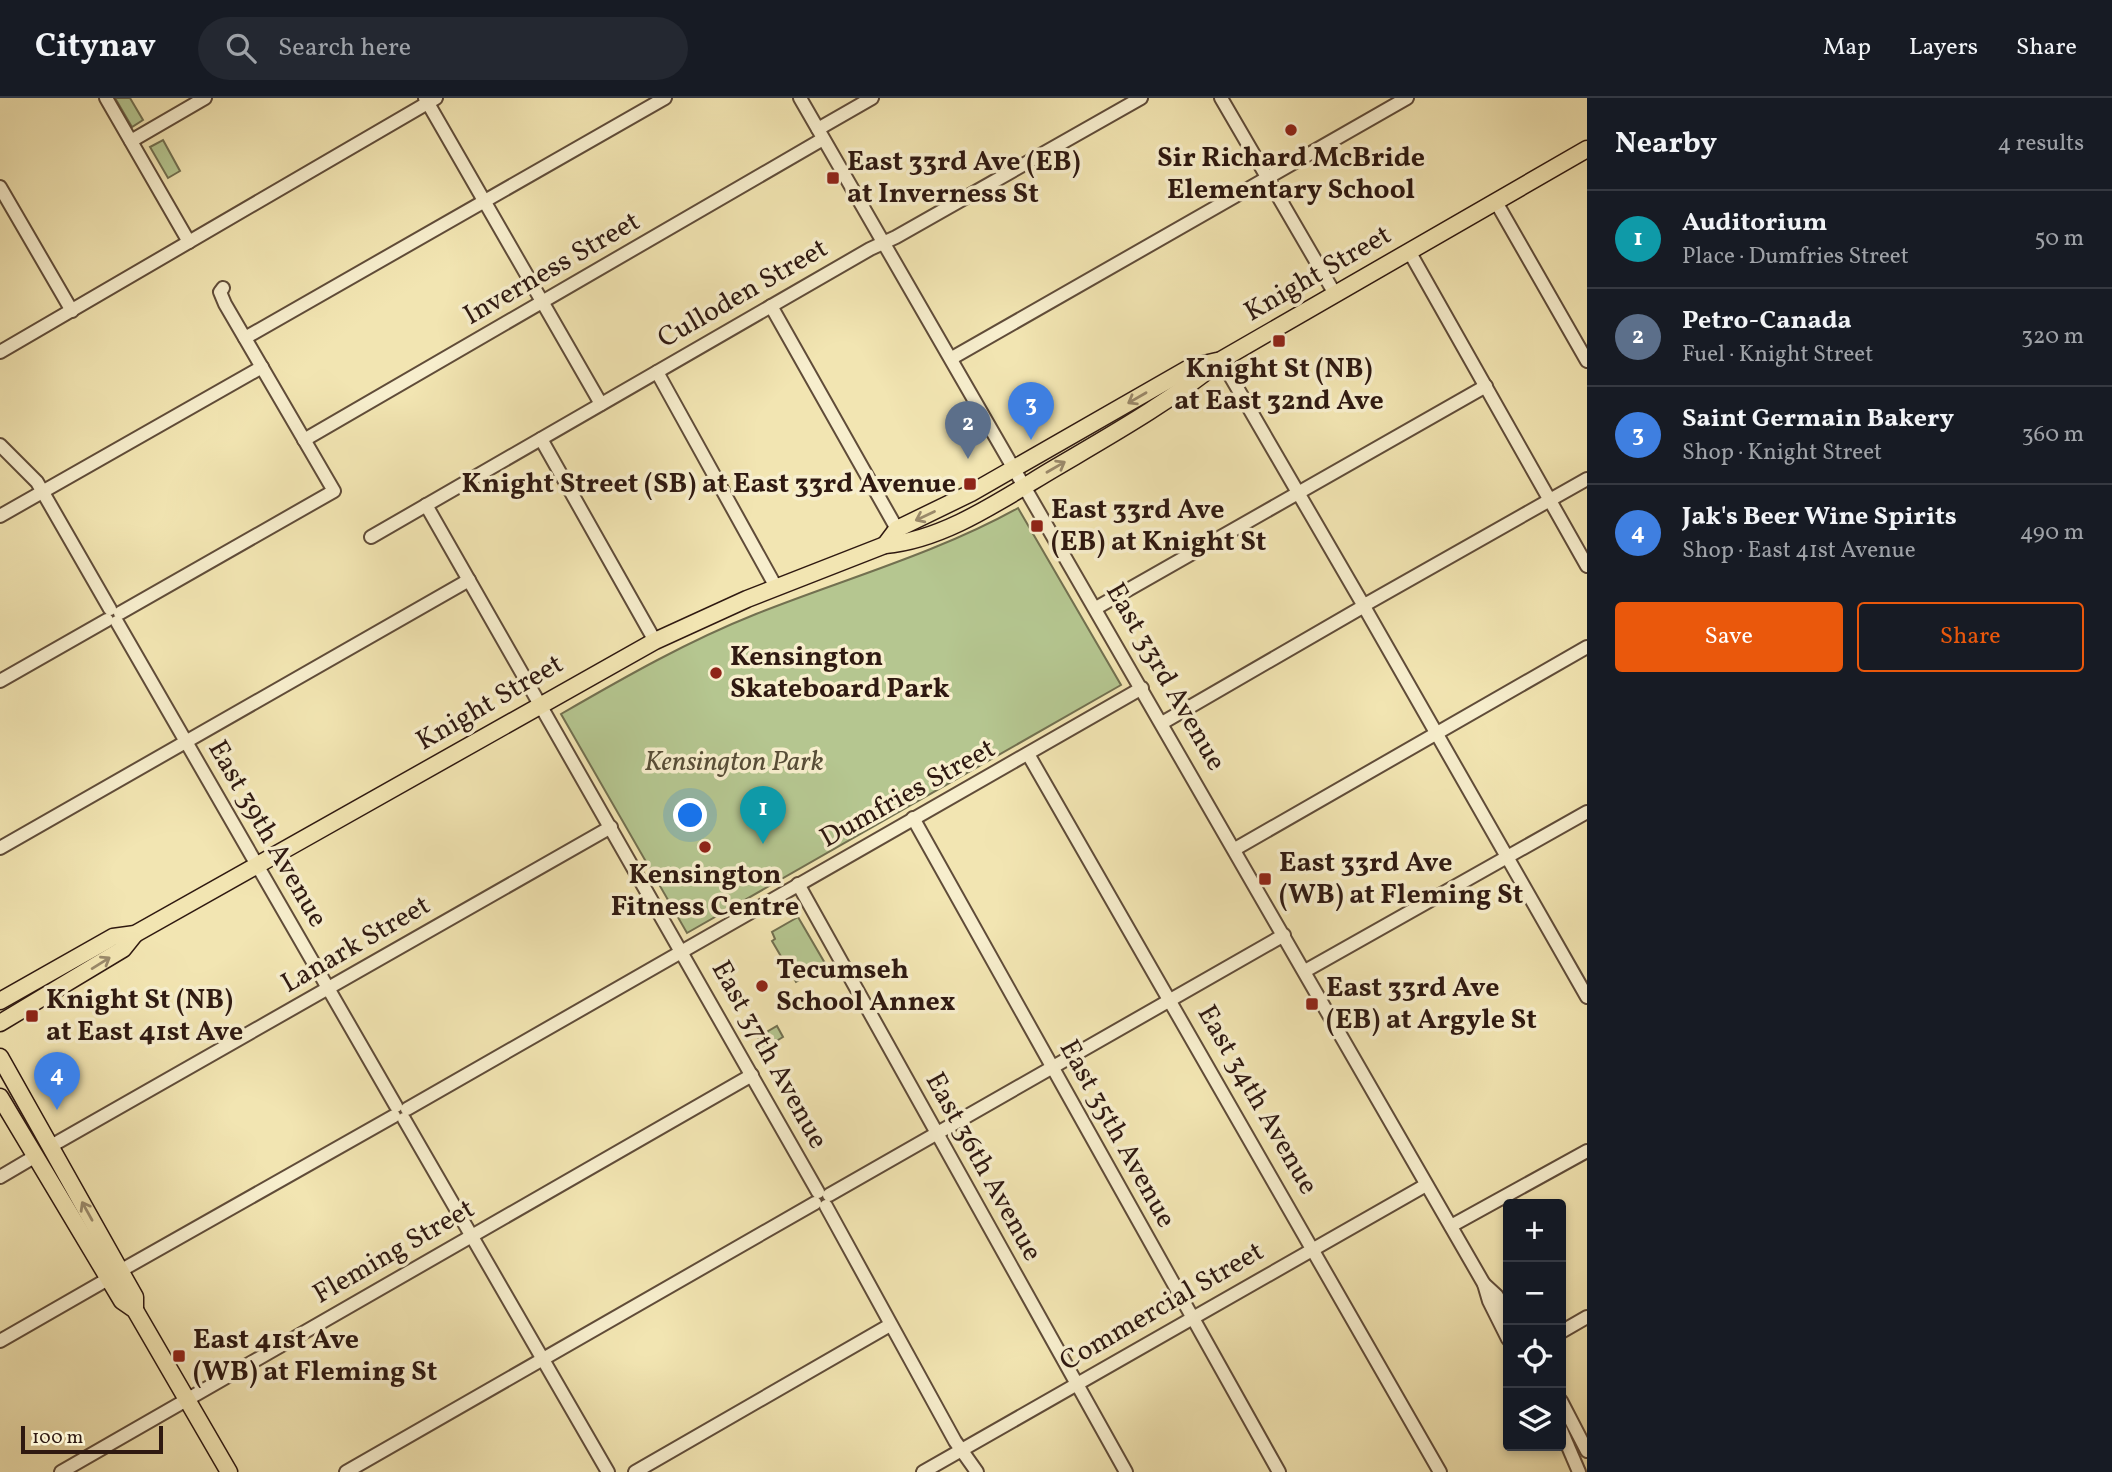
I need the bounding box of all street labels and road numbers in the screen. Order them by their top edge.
street label: Inverness Street [457,203,647,335]
street label: Knight Street [1237,216,1399,332]
street label: Culloden Street [651,229,835,359]
street label: East 33rd Avenue [1095,576,1235,778]
street label: Knight Street [409,645,571,761]
street label: Dumfries Street [813,730,1003,858]
street label: East 39th Avenue [198,733,336,935]
street label: Lanark Street [274,887,438,1003]
street label: East 37th Avenue [701,954,837,1156]
street label: East 34th Avenue [1187,998,1327,1202]
street label: East 35th Avenue [1049,1033,1185,1235]
street label: East 36th Avenue [915,1066,1051,1268]
street label: Fleming Street [306,1190,482,1314]
street label: Commercial Street [1053,1233,1271,1381]

